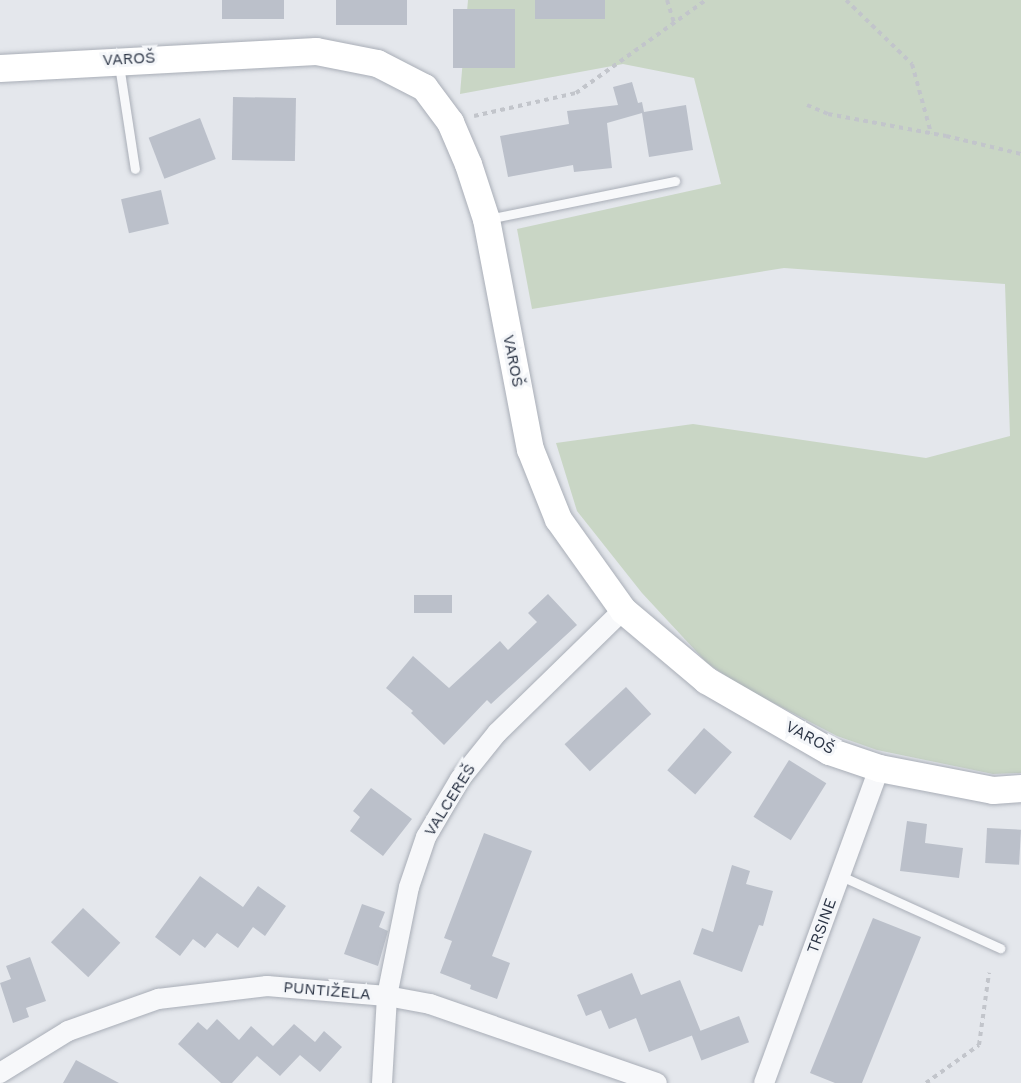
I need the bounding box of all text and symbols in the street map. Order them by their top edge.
street label: VAROŠ [102,48,156,70]
street label: VAROŠ [499,333,527,389]
street label: VAROŠ [782,717,838,759]
street label: VALCEREŠ [420,760,480,840]
street label: TRSINE [803,896,841,956]
street label: PUNTIŽELA [283,978,371,1004]

